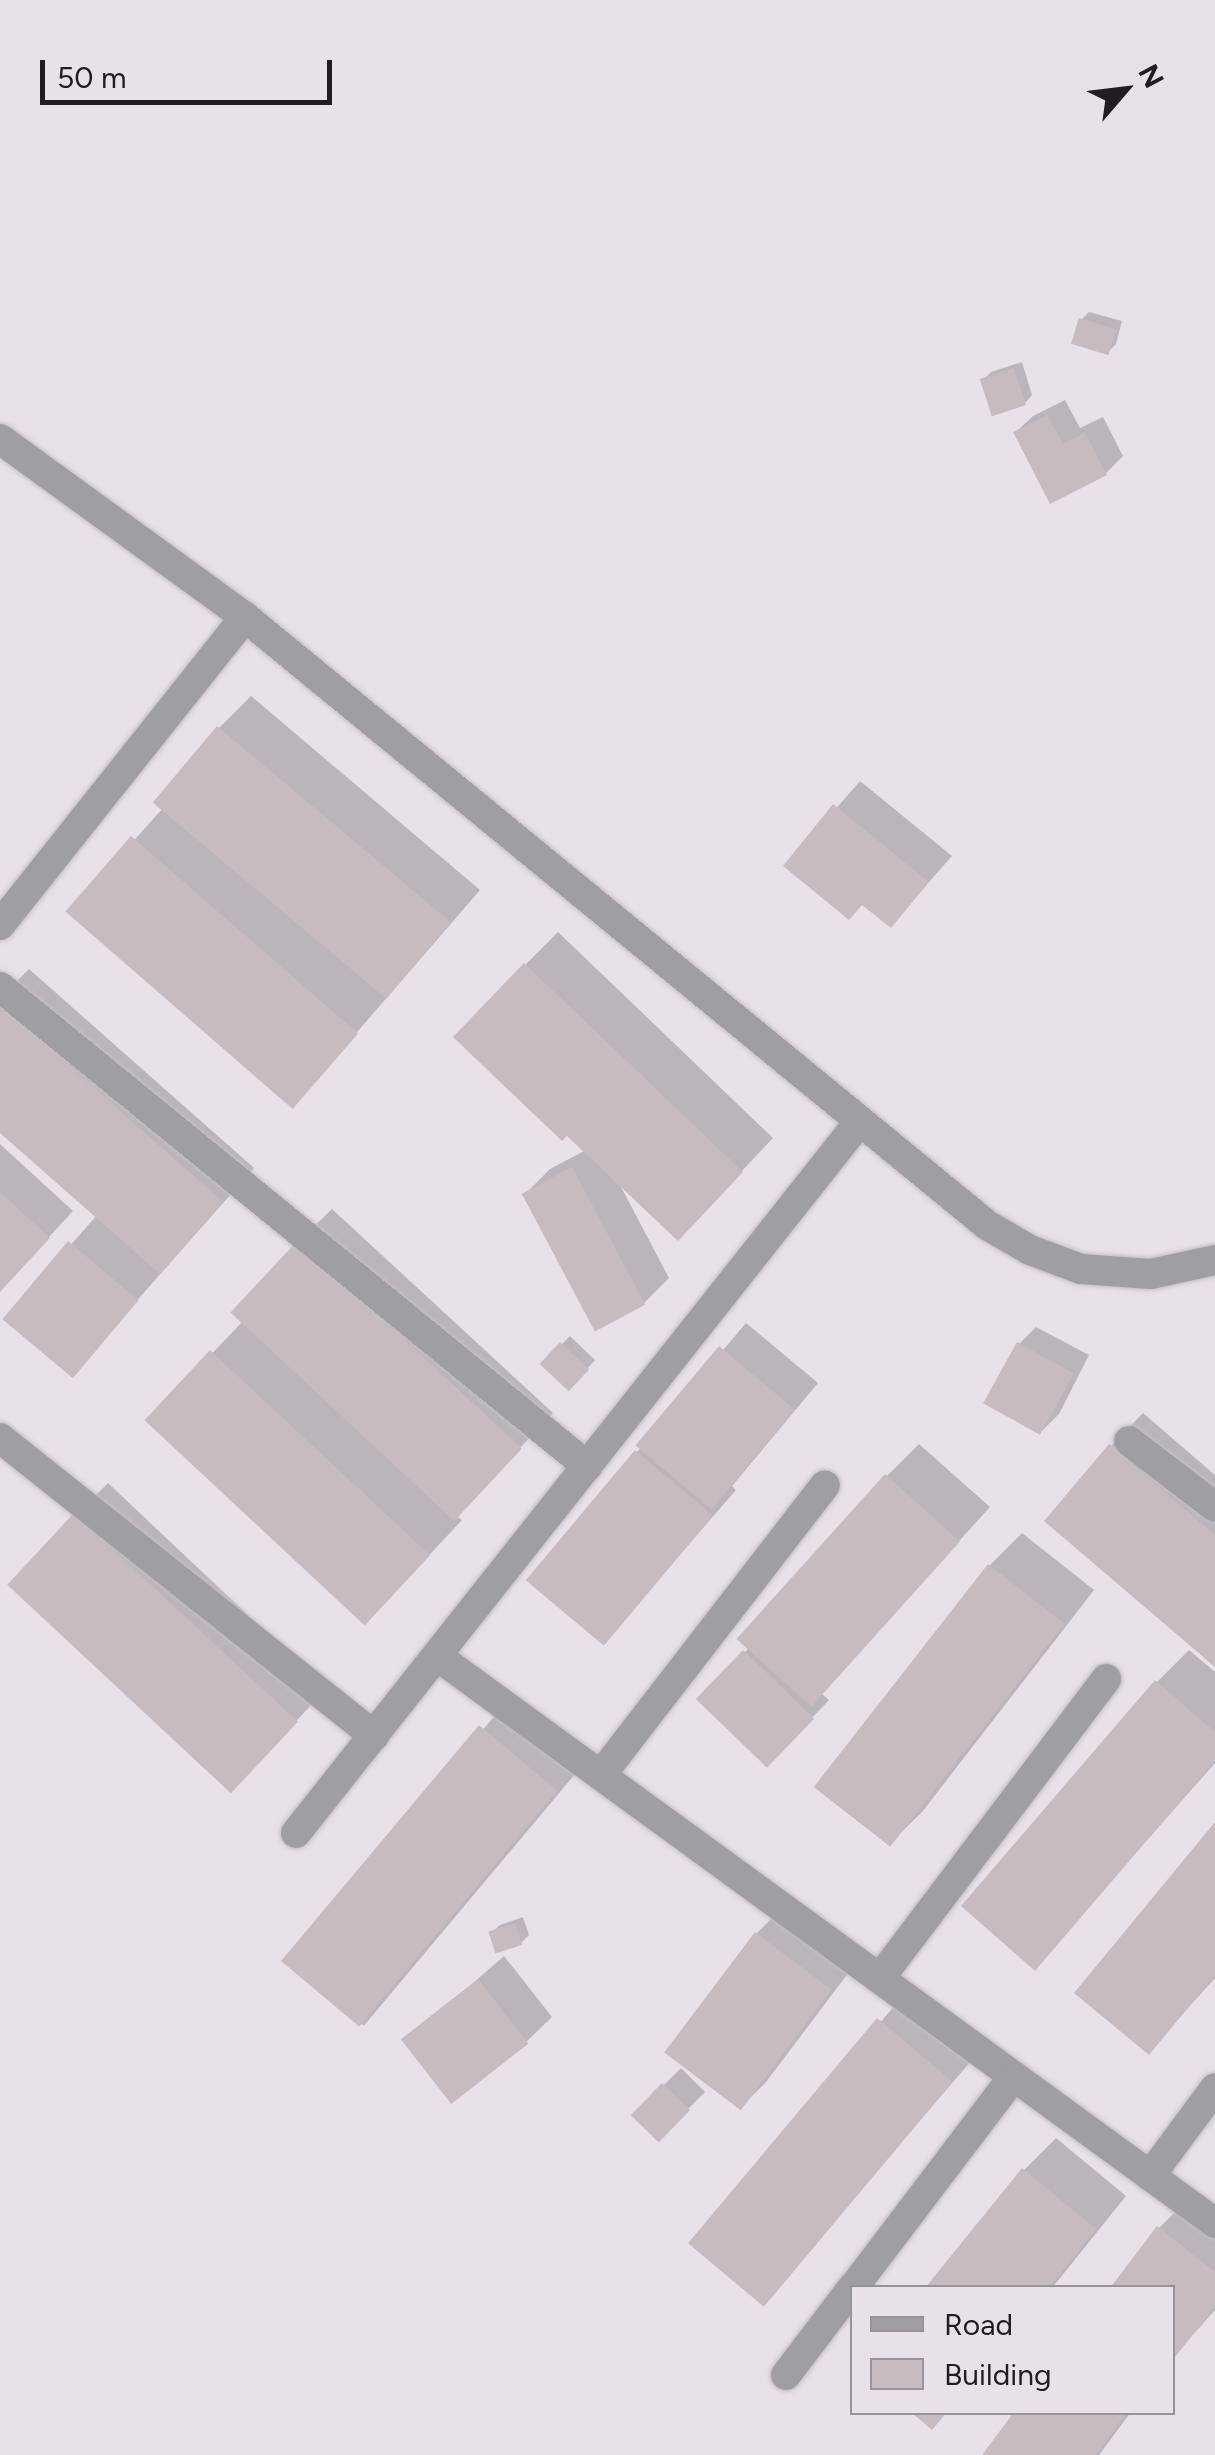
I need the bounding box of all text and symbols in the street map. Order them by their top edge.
scale bar [45,40,338,102]
north arrow [1075,40,1175,140]
text: N [1131,58,1172,93]
text: 50 m [57,59,126,96]
legend [850,2285,1175,2415]
text: Road [944,2306,1013,2343]
text: Building [944,2356,1052,2393]

